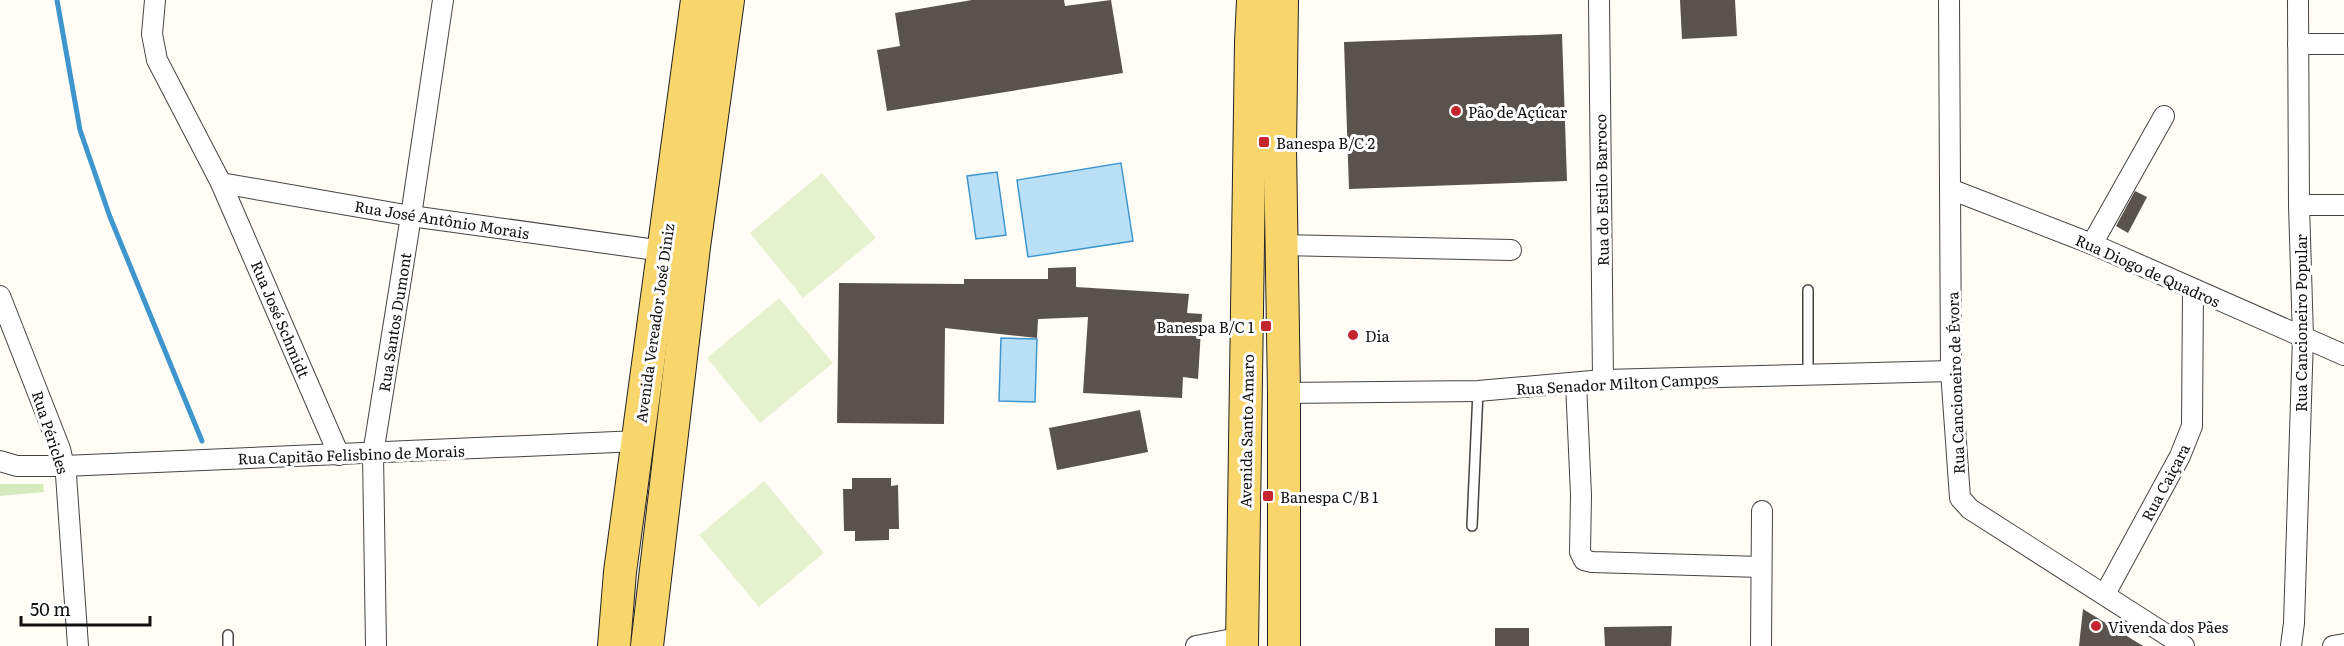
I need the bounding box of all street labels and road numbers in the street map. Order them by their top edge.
street label: Rua do Estilo Barroco [1588,113,1614,266]
street label: Rua José Antônio Morais [353,194,531,244]
street label: Avenida Vereador José Diniz [629,222,679,424]
street label: Rua Diogo de Quadros [2072,228,2224,312]
street label: Rua Cancioneiro Popular [2289,234,2312,412]
street label: Rua Santos Dumont [372,251,416,393]
street label: Rua José Schmidt [246,257,316,381]
street label: Rua Cancioneiro de Évora [1940,290,1970,475]
street label: Avenida Santo Amaro [1233,354,1259,508]
street label: Rua Senador Milton Campos [1515,366,1719,400]
street label: Rua Péricles [27,387,75,477]
street label: Rua Caiçara [2135,438,2195,525]
street label: Rua Capitão Felisbino de Morais [237,439,465,469]

